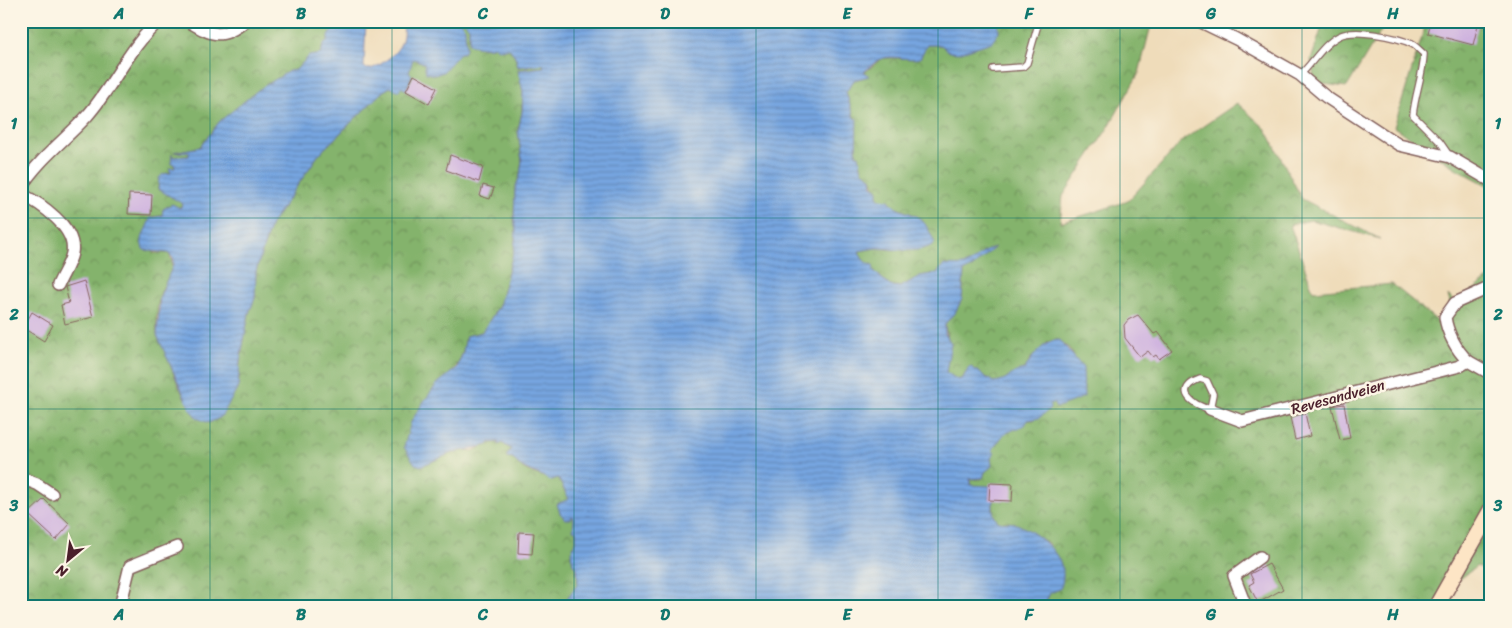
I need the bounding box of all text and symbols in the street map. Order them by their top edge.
text: A [113,0,124,28]
text: B [296,0,307,28]
text: C [477,0,489,28]
text: D [660,0,670,28]
text: E [843,0,853,28]
text: F [1024,0,1035,28]
text: G [1205,0,1217,28]
text: H [1386,0,1399,28]
text: 1 [11,109,18,138]
text: 1 [1495,109,1502,138]
text: 2 [8,300,19,329]
text: 2 [1492,300,1503,329]
street label: Revesandveien [1288,372,1388,422]
text: 3 [9,491,19,520]
text: 3 [1493,491,1503,520]
north arrow [42,536,92,586]
text: N [51,558,73,585]
text: A [113,600,124,628]
text: B [296,600,307,628]
text: C [477,600,489,628]
text: D [660,600,670,628]
text: E [843,600,853,628]
text: F [1024,600,1035,628]
text: G [1205,600,1217,628]
text: H [1386,600,1399,628]

